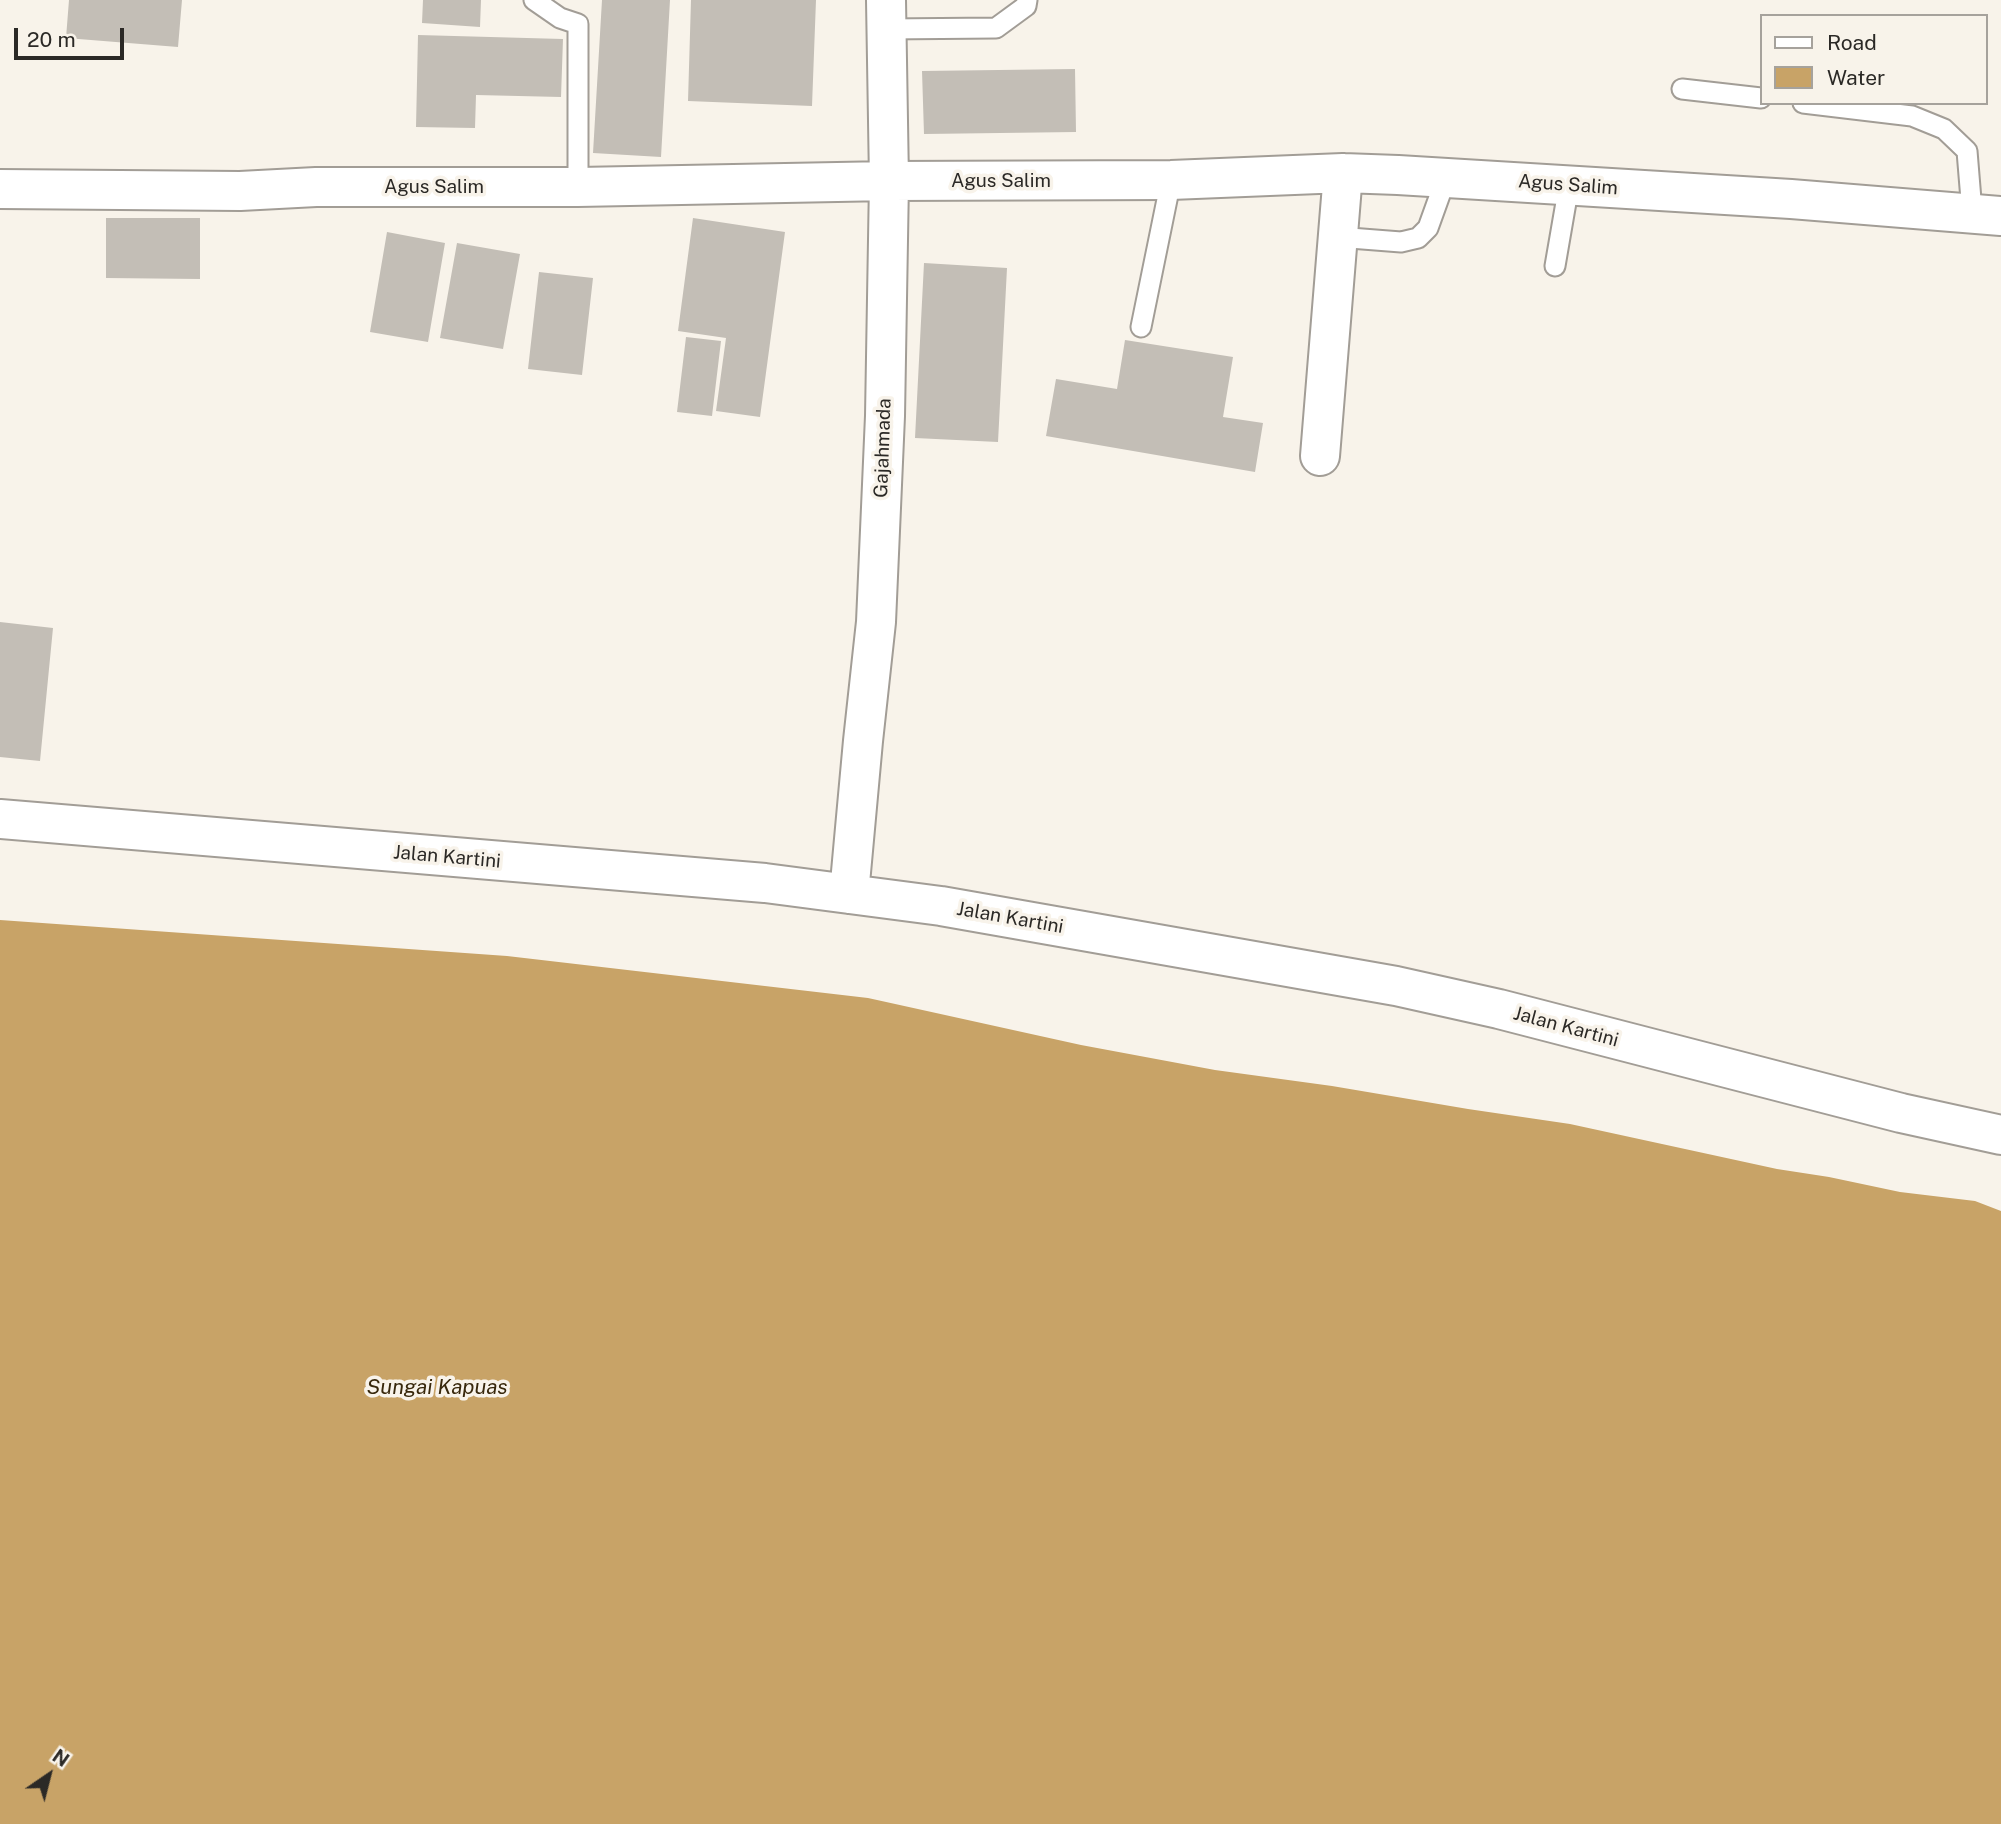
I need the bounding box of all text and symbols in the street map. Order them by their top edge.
scale bar [18,14,128,58]
legend [1759,14,1987,105]
text: 20 m [27,27,76,52]
text: Road [1827,30,1877,55]
text: Water [1827,65,1885,90]
street label: Agus Salim [951,170,1051,192]
street label: Agus Salim [1517,170,1619,200]
street label: Agus Salim [384,176,484,198]
street label: Gajahmada [870,398,896,498]
street label: Jalan Kartini [392,841,502,873]
street label: Jalan Kartini [955,897,1065,939]
street label: Jalan Kartini [1511,1002,1621,1052]
water label: Sungai Kapuas [367,1375,507,1401]
north arrow [14,1740,84,1810]
text: N [49,1745,73,1771]

